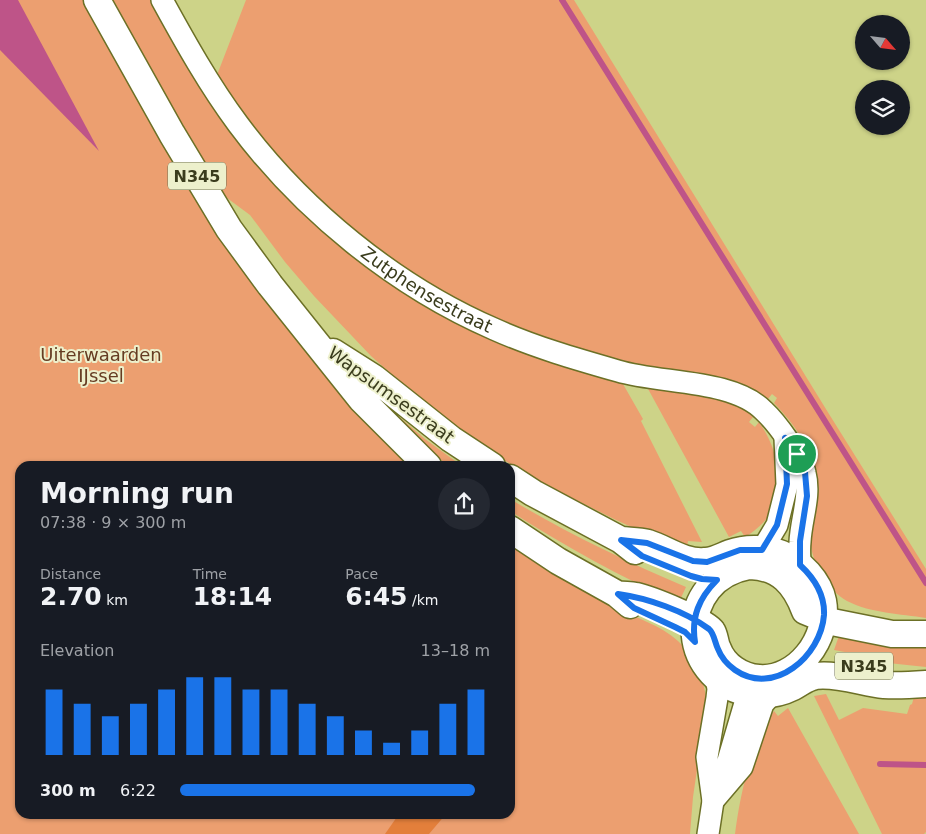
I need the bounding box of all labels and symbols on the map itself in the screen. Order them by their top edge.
north arrow [855,15,910,70]
road number: N345 [168,162,226,190]
street label: Zutphensestraat [357,242,496,337]
street label: Wapsumsestraat [324,342,458,447]
park label: Uiterwaarden IJssel [40,344,162,386]
pin [776,433,818,475]
road number: N345 [835,652,893,679]

